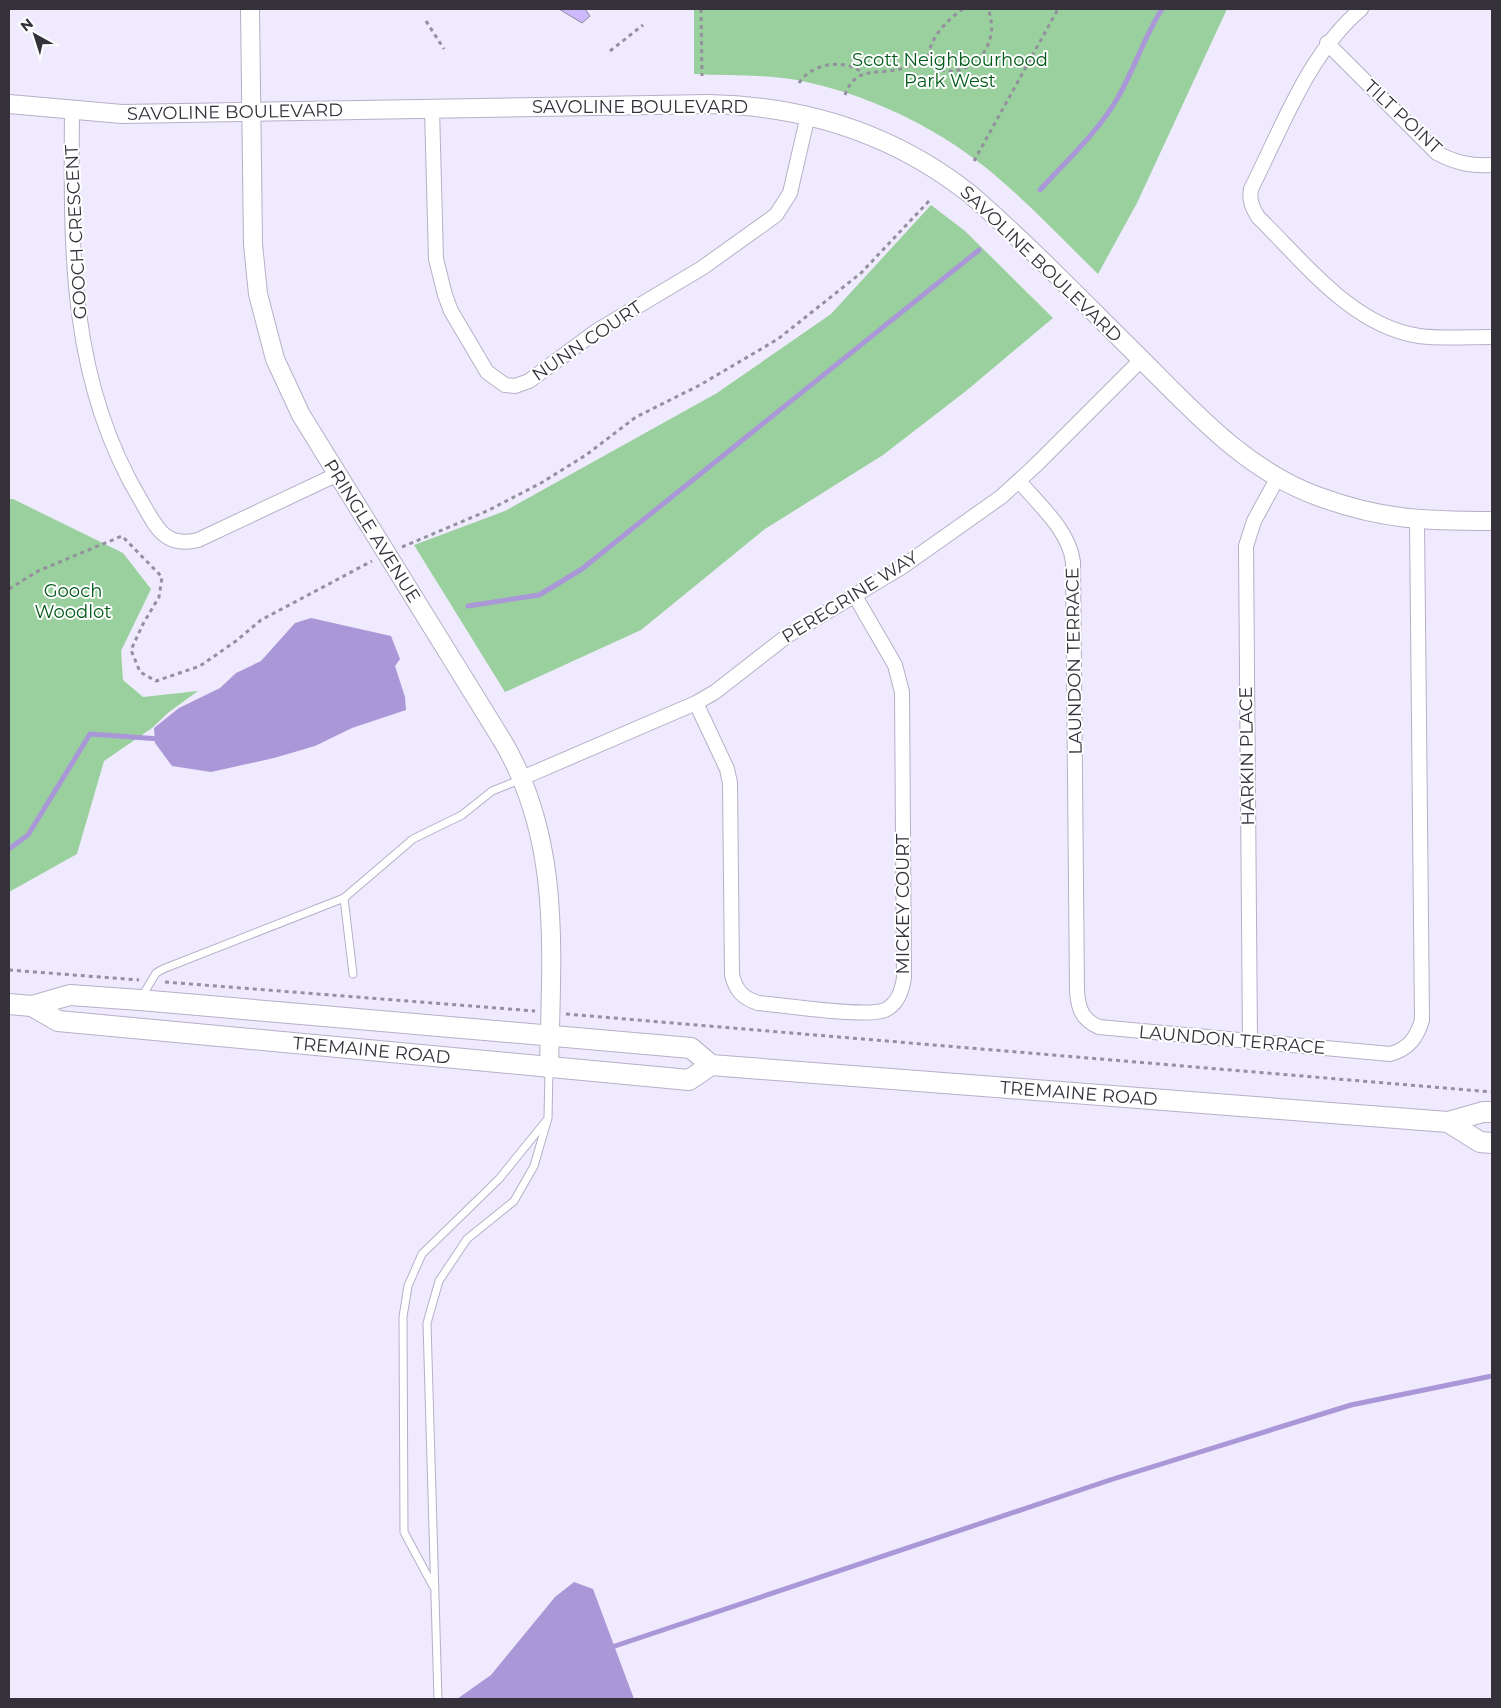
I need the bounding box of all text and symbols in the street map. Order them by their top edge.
north arrow [10,10,60,60]
text: N [17,14,37,35]
park label: Scott Neighbourhood Park West [852,49,1048,92]
street label: TILT POINT [1359,75,1447,159]
street label: SAVOLINE BOULEVARD [532,96,748,118]
street label: SAVOLINE BOULEVARD [127,99,343,125]
street label: GOOCH CRESCENT [60,143,92,320]
street label: SAVOLINE BOULEVARD [956,181,1126,347]
street label: NUNN COURT [528,296,647,386]
street label: PRINGLE AVENUE [319,455,425,607]
street label: PEREGRINE WAY [778,546,923,648]
street label: LAUNDON TERRACE [1061,567,1087,755]
park label: Gooch Woodlot [34,580,112,623]
street label: HARKIN PLACE [1235,686,1259,826]
street label: MICKEY COURT [892,833,914,974]
street label: LAUNDON TERRACE [1138,1021,1326,1059]
street label: TREMAINE ROAD [292,1032,451,1069]
street label: TREMAINE ROAD [999,1076,1158,1111]

